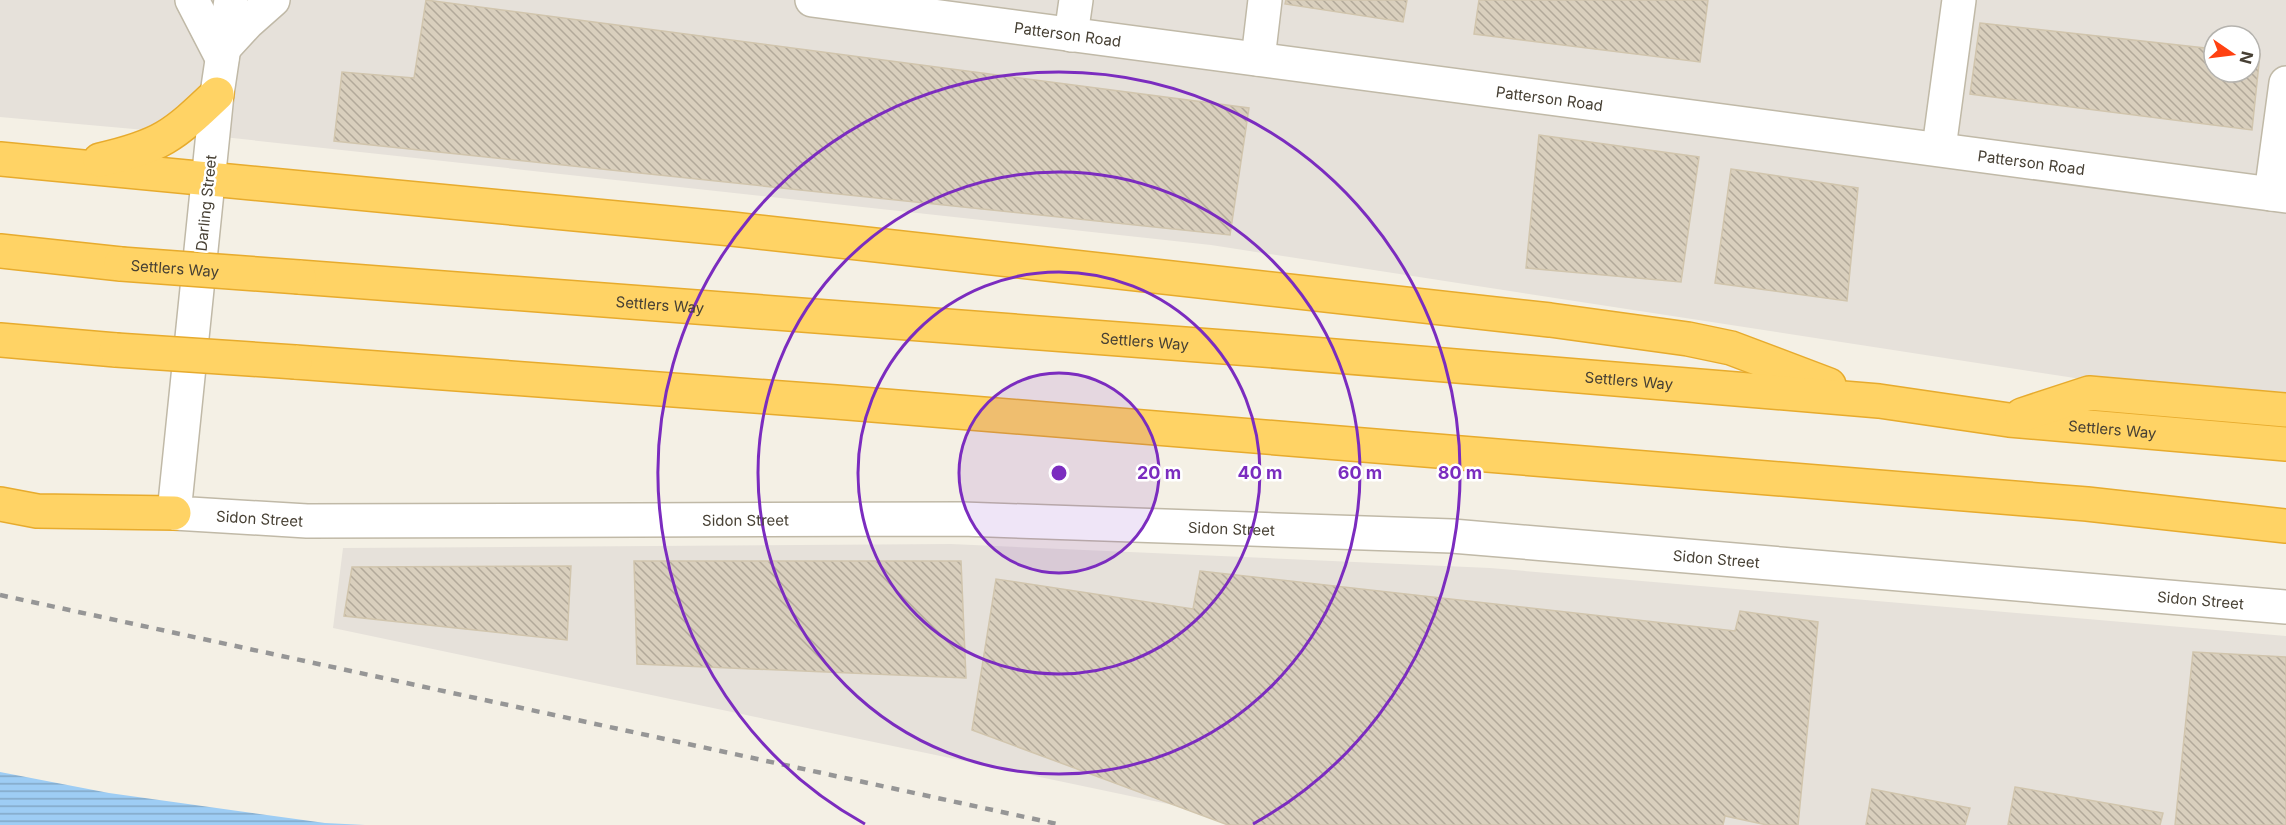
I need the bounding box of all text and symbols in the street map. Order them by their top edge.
street label: Patterson Road [1013,17,1123,51]
north arrow [2202,24,2262,84]
text: N [2235,49,2258,66]
street label: Patterson Road [1495,82,1604,115]
street label: Patterson Road [1977,146,2086,179]
street label: Darling Street [191,154,221,252]
street label: Settlers Way [130,255,220,281]
street label: Settlers Way [615,291,705,317]
street label: Settlers Way [1100,328,1190,354]
street label: Settlers Way [1584,367,1675,393]
street label: Settlers Way [2067,416,2158,442]
text: 20 m [1137,462,1181,483]
text: 40 m [1238,462,1283,483]
text: 60 m [1338,462,1382,483]
text: 80 m [1438,462,1482,483]
centre of rings [1049,463,1069,483]
street label: Sidon Street [216,506,304,530]
street label: Sidon Street [702,510,789,529]
street label: Sidon Street [1188,517,1275,539]
street label: Sidon Street [1672,545,1760,572]
street label: Sidon Street [2156,587,2245,613]

